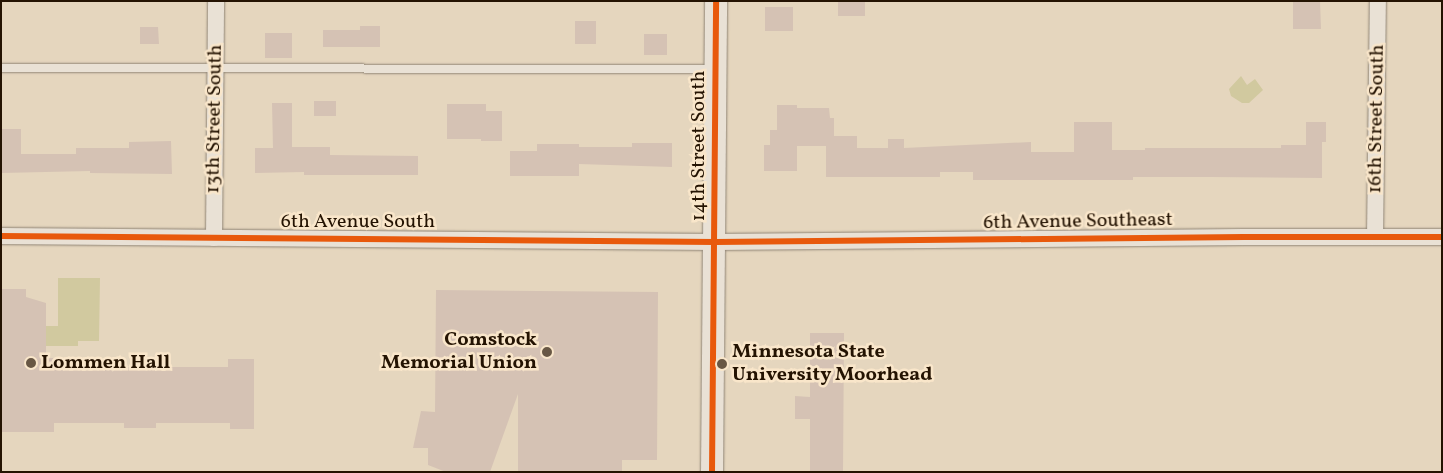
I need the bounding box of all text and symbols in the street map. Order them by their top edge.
street label: 13th Street South [202,44,228,194]
street label: 16th Street South [1364,44,1390,194]
street label: 14th Street South [687,71,711,221]
street label: 6th Avenue Southeast [983,208,1173,236]
street label: 6th Avenue South [281,210,435,234]
place label: Comstock Memorial Union [381,329,537,376]
place label: Minnesota State University Moorhead [732,340,933,387]
marker: Comstock Memorial Union [541,346,553,358]
place label: Lommen Hall [41,351,170,375]
marker: Lommen Hall [25,357,37,369]
marker: Minnesota State University Moorhead [716,358,728,370]

